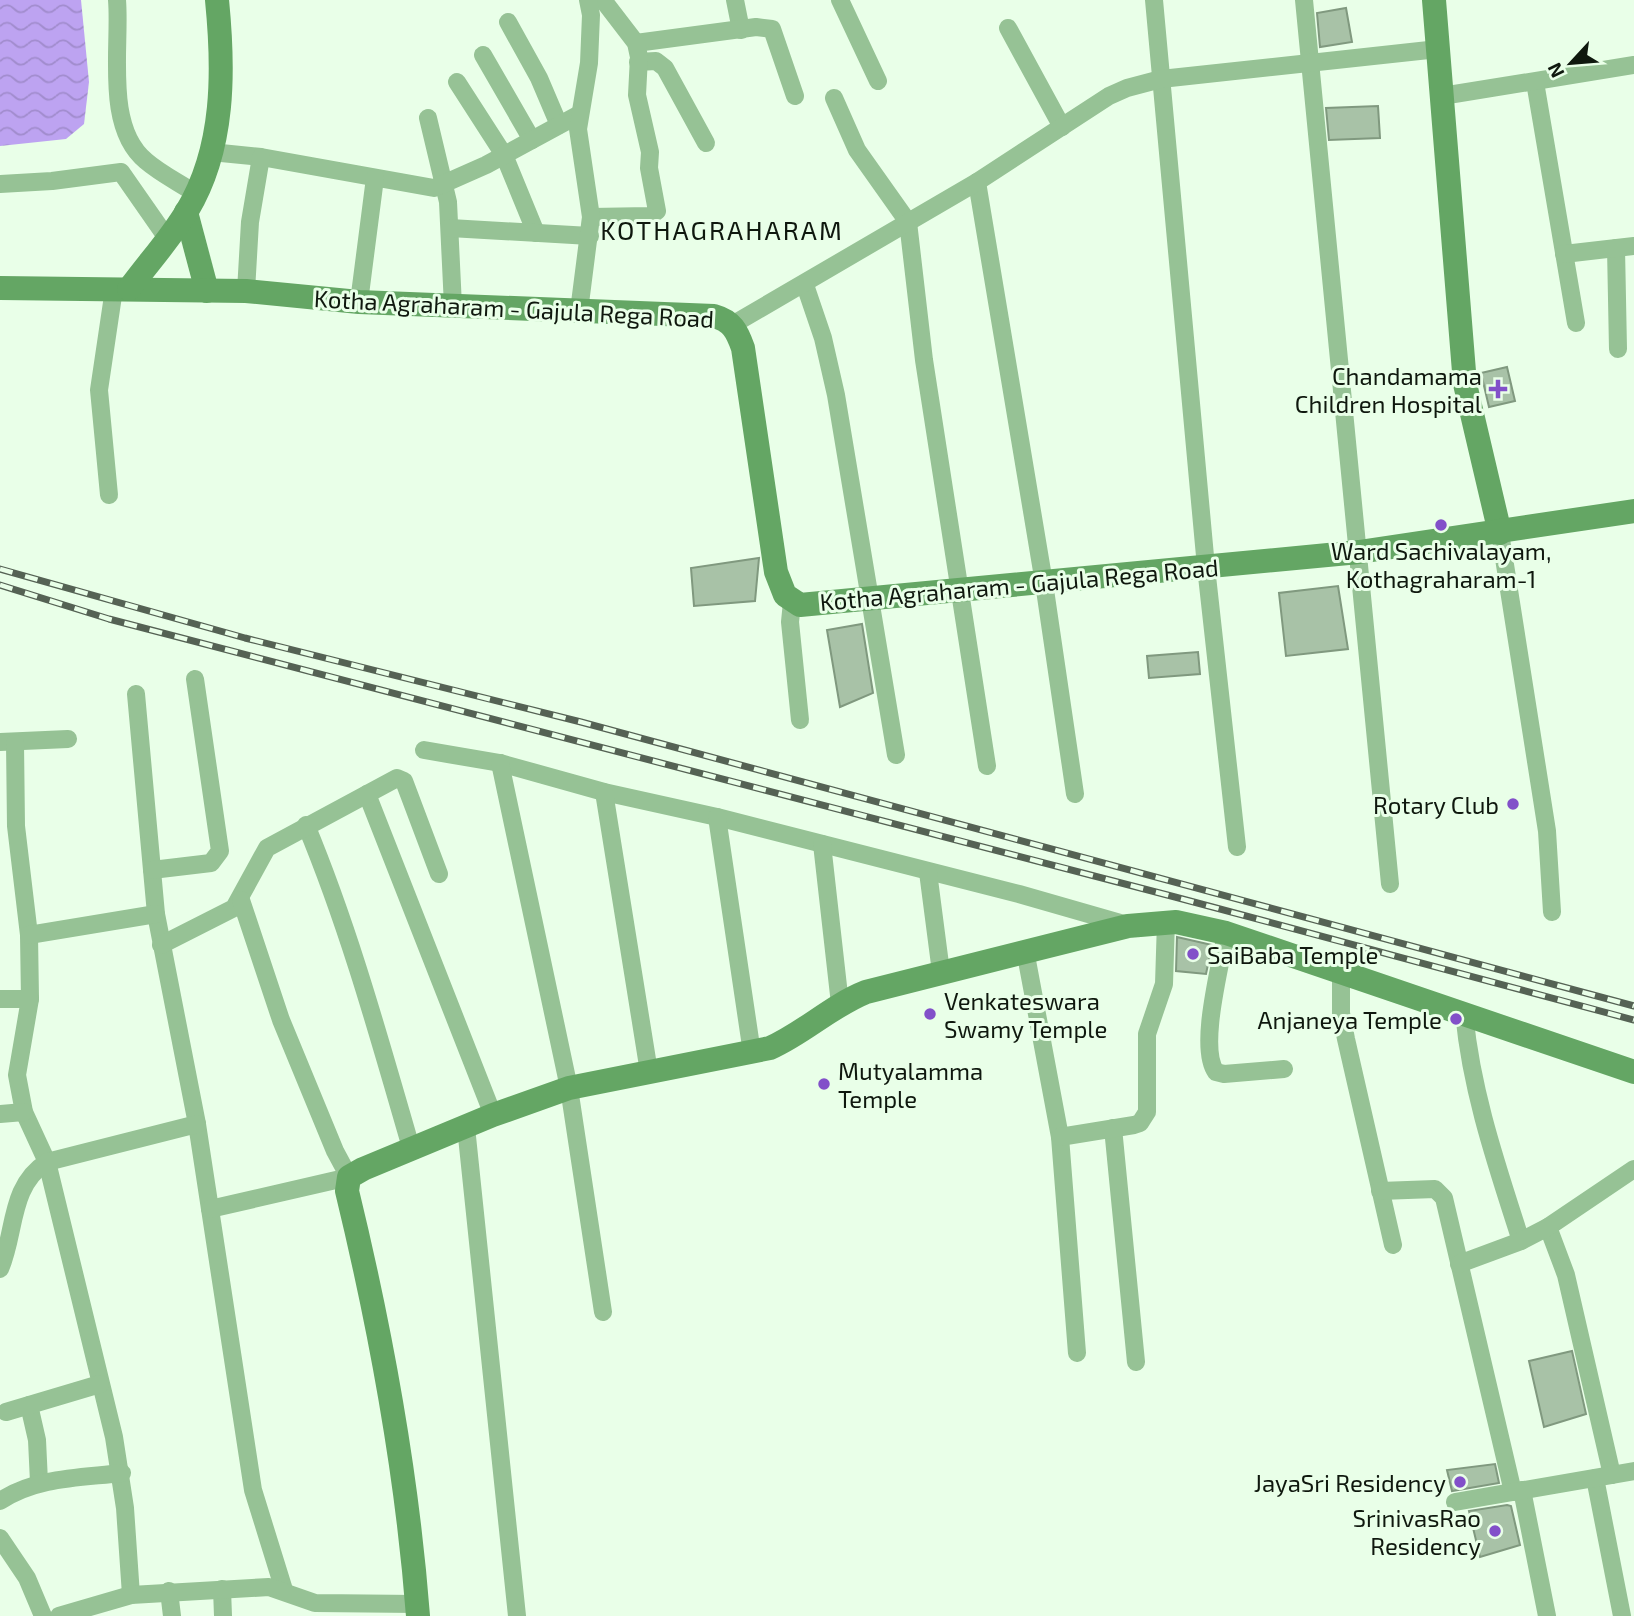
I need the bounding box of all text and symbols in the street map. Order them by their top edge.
north arrow [1536,28,1606,98]
text: N [1542,59,1569,82]
district label: KOTHAGRAHARAM [600,214,844,245]
street label: Kotha Agraharam - Gajula Rega Road [313,283,715,333]
place label: Chandamama Children Hospital [1295,361,1482,418]
marker: Chandamama Children Hospital [1488,379,1508,399]
marker: Ward Sachivalayam, Kothagraharam-1 [1433,517,1449,533]
place label: Ward Sachivalayam, Kothagraharam-1 [1331,536,1551,593]
street label: Kotha Agraharam - Gajula Rega Road [818,552,1220,616]
place label: Rotary Club [1373,790,1499,819]
marker: Rotary Club [1505,796,1521,812]
place label: SaiBaba Temple [1207,940,1378,969]
marker: SaiBaba Temple [1185,946,1201,962]
place label: Venkateswara Swamy Temple [944,986,1107,1043]
place label: Anjaneya Temple [1258,1005,1442,1034]
marker: Venkateswara Swamy Temple [922,1006,938,1022]
marker: Anjaneya Temple [1448,1011,1464,1027]
place label: Mutyalamma Temple [838,1056,983,1113]
marker: Mutyalamma Temple [816,1076,832,1092]
place label: JayaSri Residency [1254,1468,1446,1497]
marker: JayaSri Residency [1452,1474,1468,1490]
place label: SrinivasRao Residency [1352,1503,1481,1560]
marker: SrinivasRao Residency [1487,1523,1503,1539]

